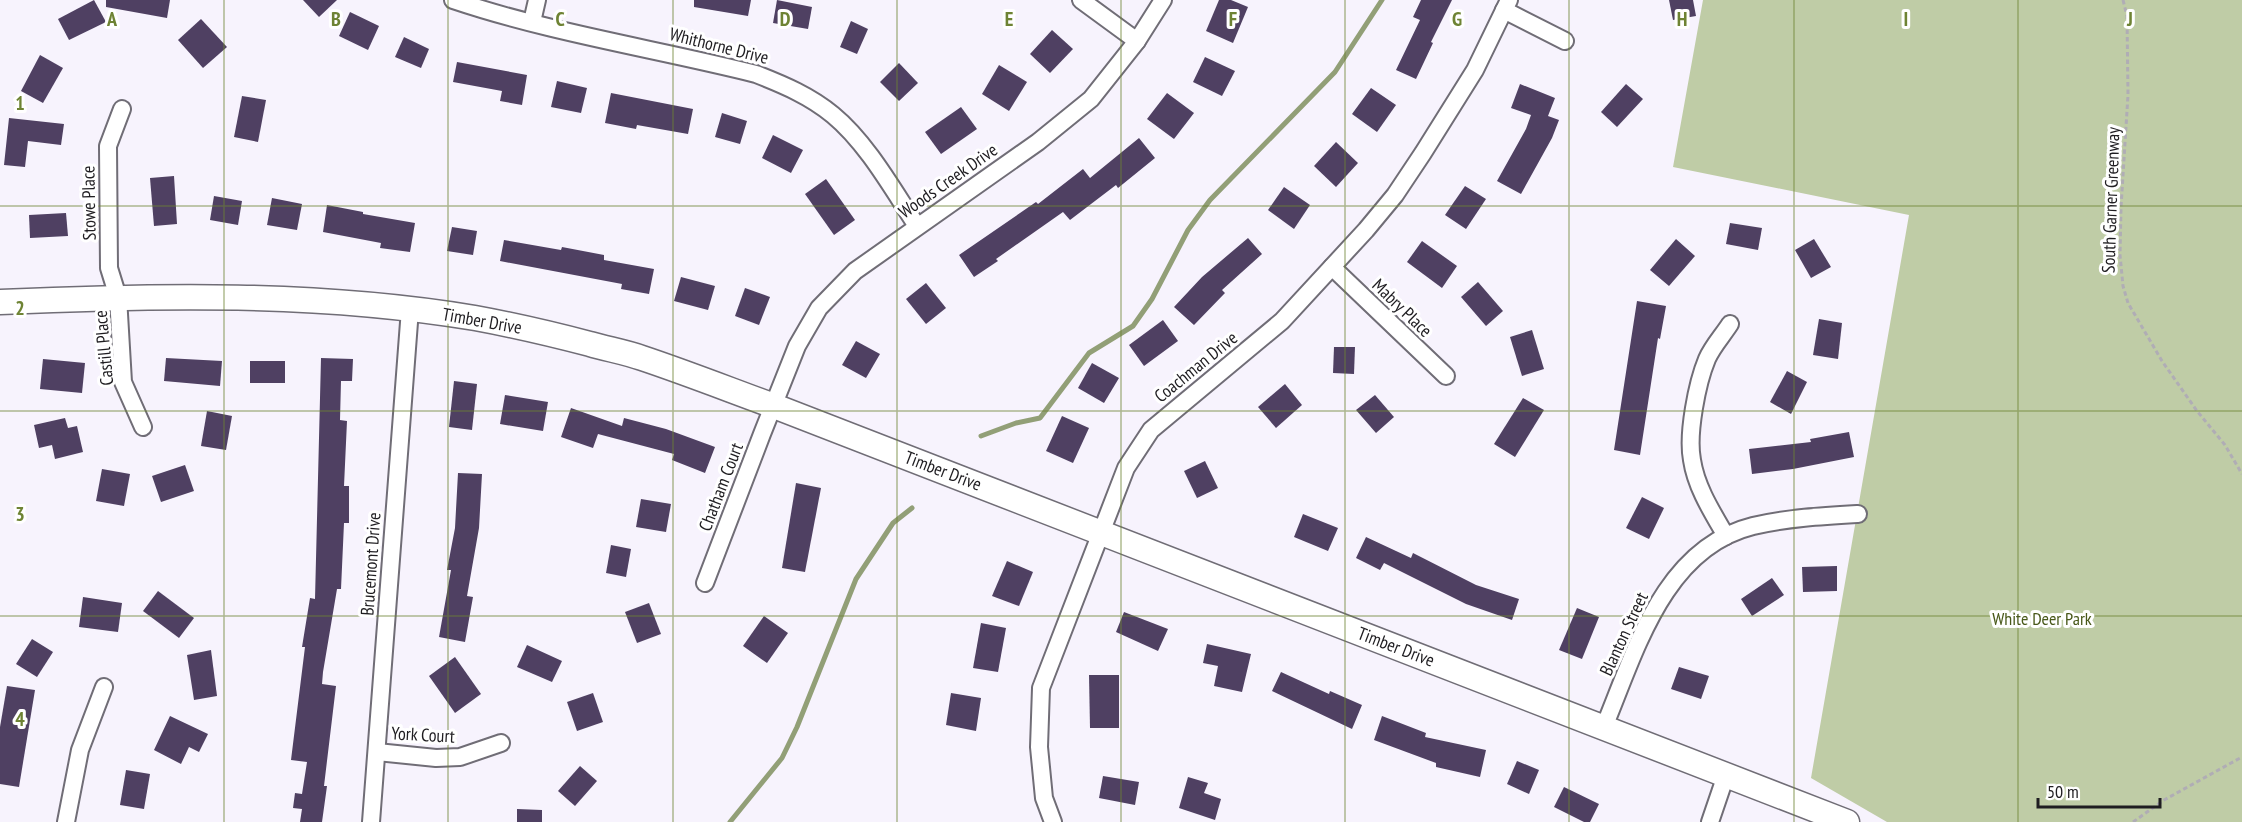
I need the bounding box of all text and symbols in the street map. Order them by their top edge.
text: A [106,6,118,32]
text: B [331,6,341,32]
text: C [555,6,565,32]
text: D [780,6,791,32]
text: E [1005,6,1013,32]
text: F [1229,6,1237,32]
text: G [1452,6,1462,32]
text: H [1677,6,1687,32]
text: I [1904,6,1908,32]
text: J [2126,6,2133,32]
street label: Whithorne Drive [667,22,771,69]
text: 1 [15,90,25,116]
street label: South Garner Greenway [2096,126,2125,273]
street label: Woods Creek Drive [894,138,1002,223]
street label: Stowe Place [76,165,101,241]
street label: Mabry Place [1368,273,1437,342]
text: 2 [15,295,25,321]
street label: Timber Drive [441,302,524,339]
street label: Castill Place [89,309,118,387]
street label: Coachman Drive [1149,326,1242,407]
street label: Chatham Court [693,439,748,534]
street label: Timber Drive [902,445,985,496]
text: 3 [15,501,25,527]
street label: Brucemont Drive [355,511,386,616]
street label: Blanton Street [1594,588,1653,679]
park label: White Deer Park [1992,607,2092,630]
street label: Timber Drive [1355,621,1438,672]
text: 4 [15,706,25,732]
street label: York Court [391,721,455,748]
scale bar [2038,771,2160,809]
text: 50 m [2047,780,2079,803]

